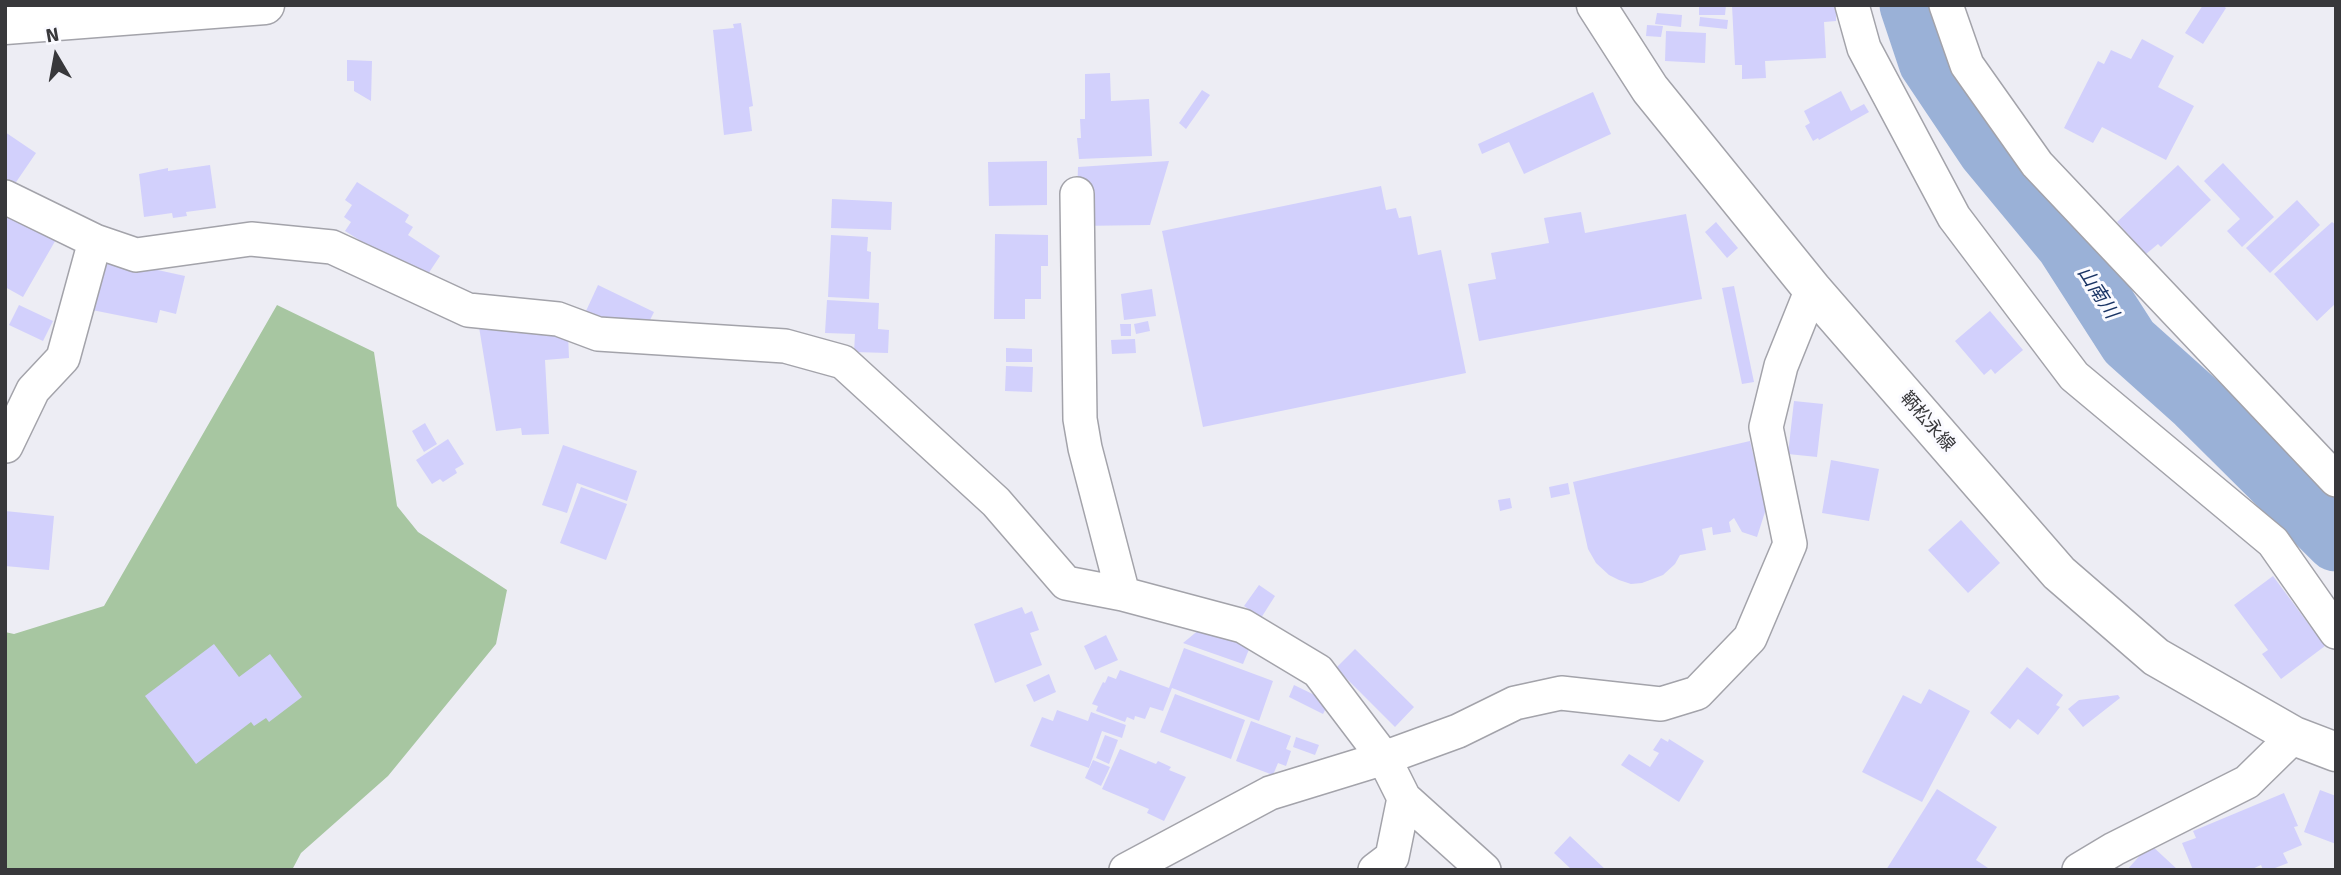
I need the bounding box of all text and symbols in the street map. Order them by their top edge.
north arrow [21,21,91,91]
text: N [44,22,61,48]
water label: 山南川 [2072,263,2122,323]
street label: 鞆松永線 [1895,388,1959,456]

